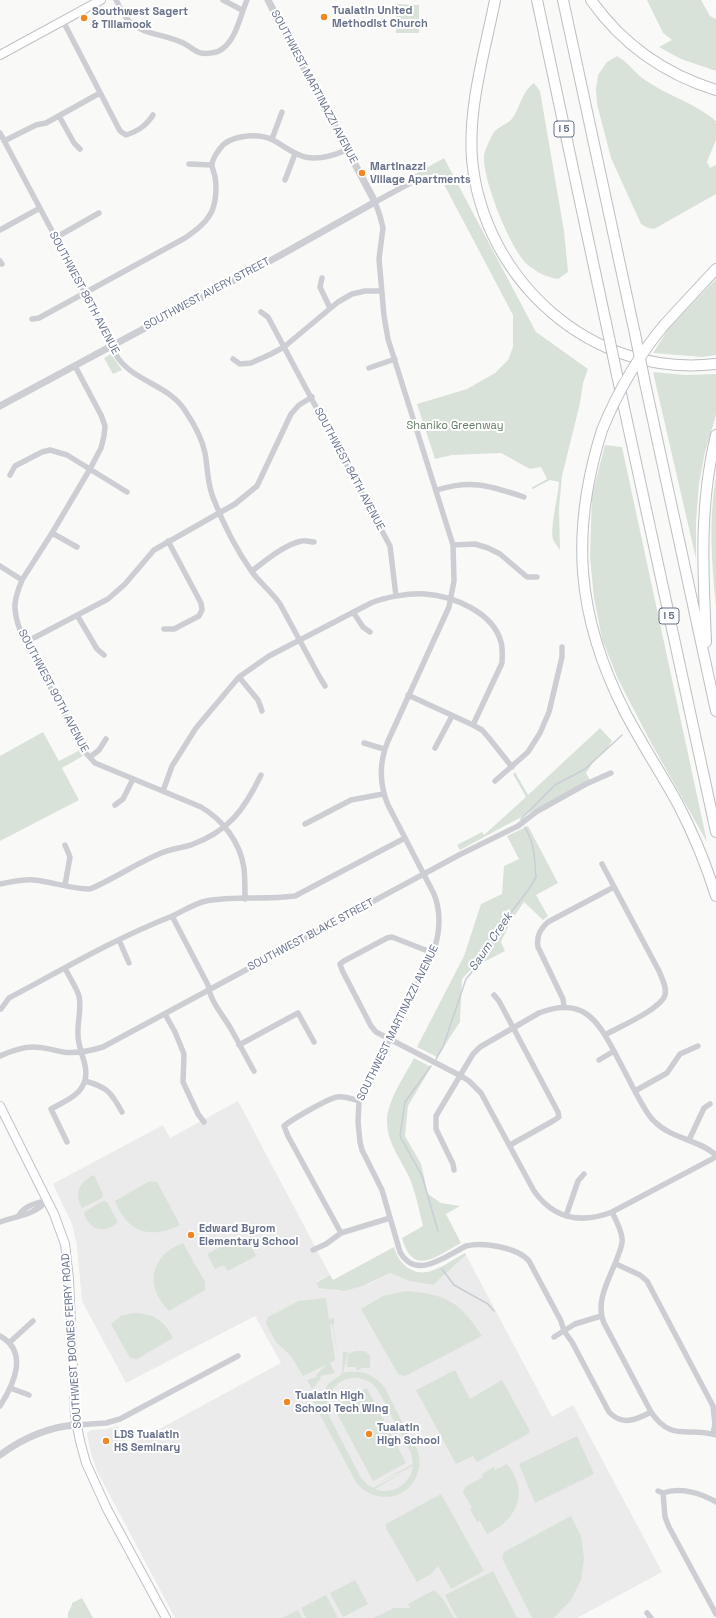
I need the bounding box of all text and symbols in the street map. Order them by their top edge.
place label: Tualatin United Methodist Church [332,4,428,30]
place label: Southwest Sagert & Tillamook [92,5,188,31]
street label: SOUTHWEST MARTINAZZI AVENUE [268,8,360,166]
marker: Tualatin United Methodist Church [319,12,329,22]
marker: Southwest Sagert & Tillamook [79,13,89,23]
road number: I 5 [554,121,574,137]
place label: Martinazzi Village Apartments [370,160,471,186]
marker: Martinazzi Village Apartments [357,168,367,178]
street label: SOUTHWEST 86TH AVENUE [46,229,122,357]
street label: SOUTHWEST AVERY STREET [142,255,272,333]
street label: SOUTHWEST 84TH AVENUE [311,405,387,533]
park label: Shaniko Greenway [406,419,504,433]
road number: I 5 [659,608,679,624]
street label: SOUTHWEST 90TH AVENUE [15,627,91,755]
street label: SOUTHWEST BLAKE STREET [246,896,376,974]
water label: Saum Creek [466,910,516,974]
street label: SOUTHWEST MARTINAZZI AVENUE [354,943,442,1103]
place label: Edward Byrom Elementary School [199,1222,298,1248]
marker: Edward Byrom Elementary School [186,1230,196,1240]
street label: SOUTHWEST BOONES FERRY ROAD [59,1253,85,1429]
place label: Tualatin High School Tech Wing [295,1389,388,1415]
marker: Tualatin High School Tech Wing [282,1397,292,1407]
place label: Tualatin High School [377,1421,440,1447]
place label: LDS Tualatin HS Seminary [114,1428,180,1454]
marker: Tualatin High School [364,1429,374,1439]
marker: LDS Tualatin HS Seminary [101,1436,111,1446]

